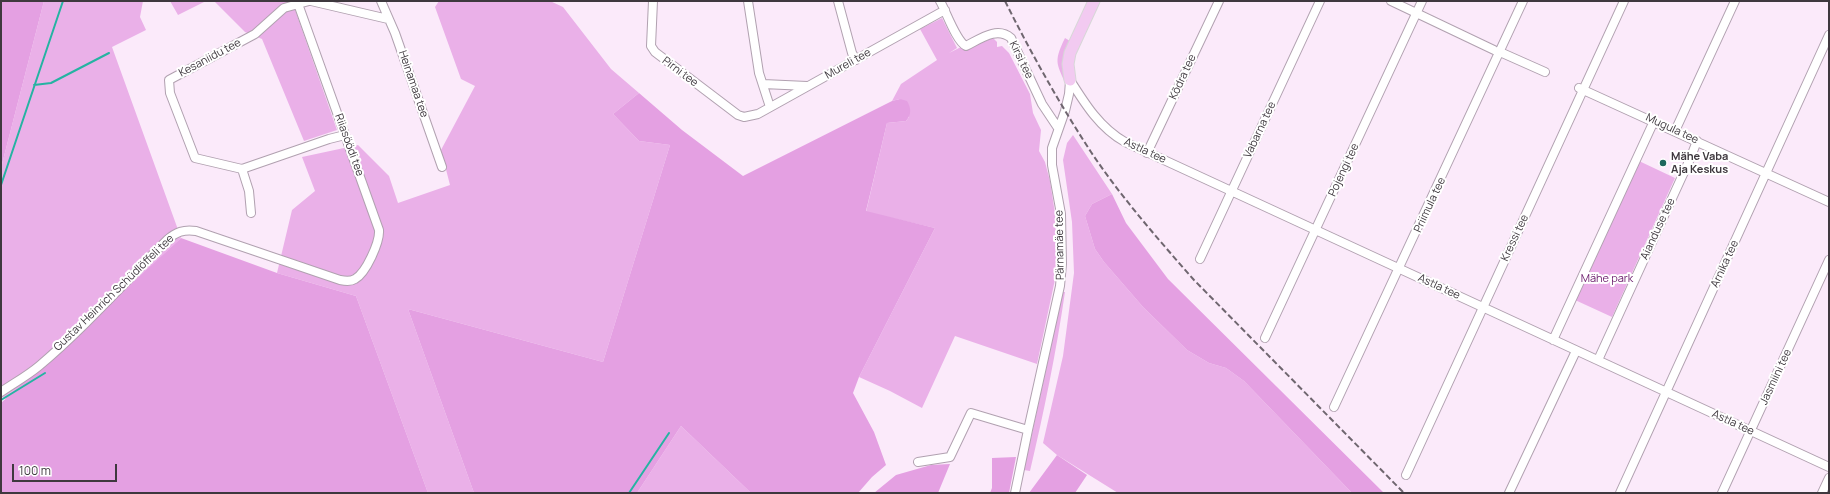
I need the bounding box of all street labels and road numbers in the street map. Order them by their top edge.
street label: Kesaniidu tee [177,36,243,80]
street label: Kirsi tee [1006,39,1036,81]
street label: Mureli tee [823,46,873,82]
street label: Heinamaa tee [395,49,431,119]
street label: Kõdra tee [1167,52,1199,102]
street label: Pirni tee [659,54,701,90]
street label: Vabarna tee [1241,100,1279,160]
street label: Mugula tee [1643,111,1701,147]
street label: Riiasöödi tee [332,112,366,178]
street label: Astla tee [1122,135,1168,167]
street label: Pojengi tee [1326,141,1362,199]
street label: Priimula tee [1411,175,1449,235]
street label: Aianduse tee [1638,196,1678,262]
street label: Pärnamäe tee [1053,210,1067,280]
street label: Kressi tee [1498,212,1532,264]
street label: Gustav Heinrich Schüdlöffeli tee [51,232,177,354]
street label: Arnika tee [1708,238,1742,290]
street label: Astla tee [1416,271,1462,303]
street label: Jasmiini tee [1757,347,1795,407]
street label: Astla tee [1710,407,1756,439]

